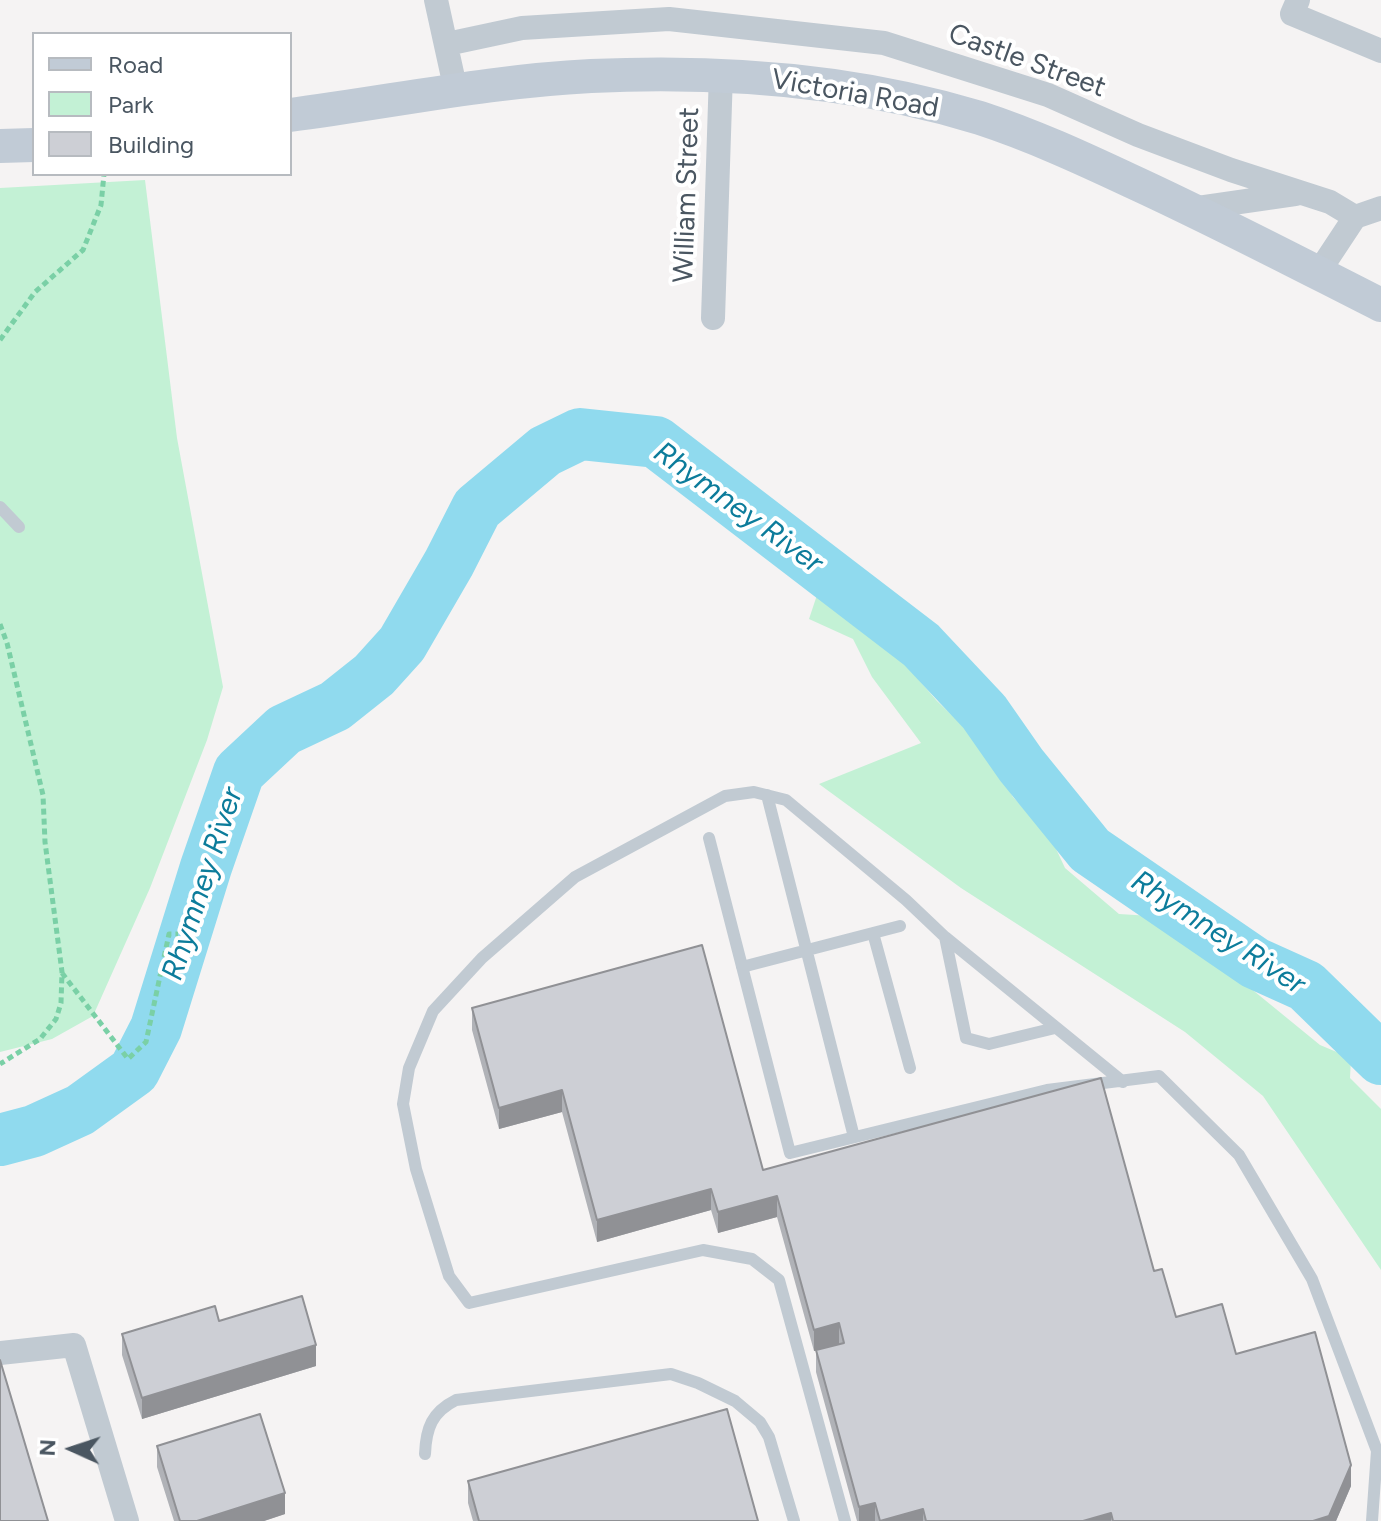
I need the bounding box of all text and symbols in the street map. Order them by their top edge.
street label: Castle Street [944,17,1110,105]
legend [32,32,292,176]
text: Road [108,50,163,79]
street label: Victoria Road [769,63,941,125]
text: Park [108,90,154,119]
street label: William Street [667,107,707,283]
text: Building [108,130,194,159]
water label: Rhymney River [646,435,830,581]
water label: Rhymney River [155,783,251,985]
water label: Rhymney River [1124,863,1312,1003]
north arrow [32,1409,112,1489]
text: N [34,1439,61,1457]

